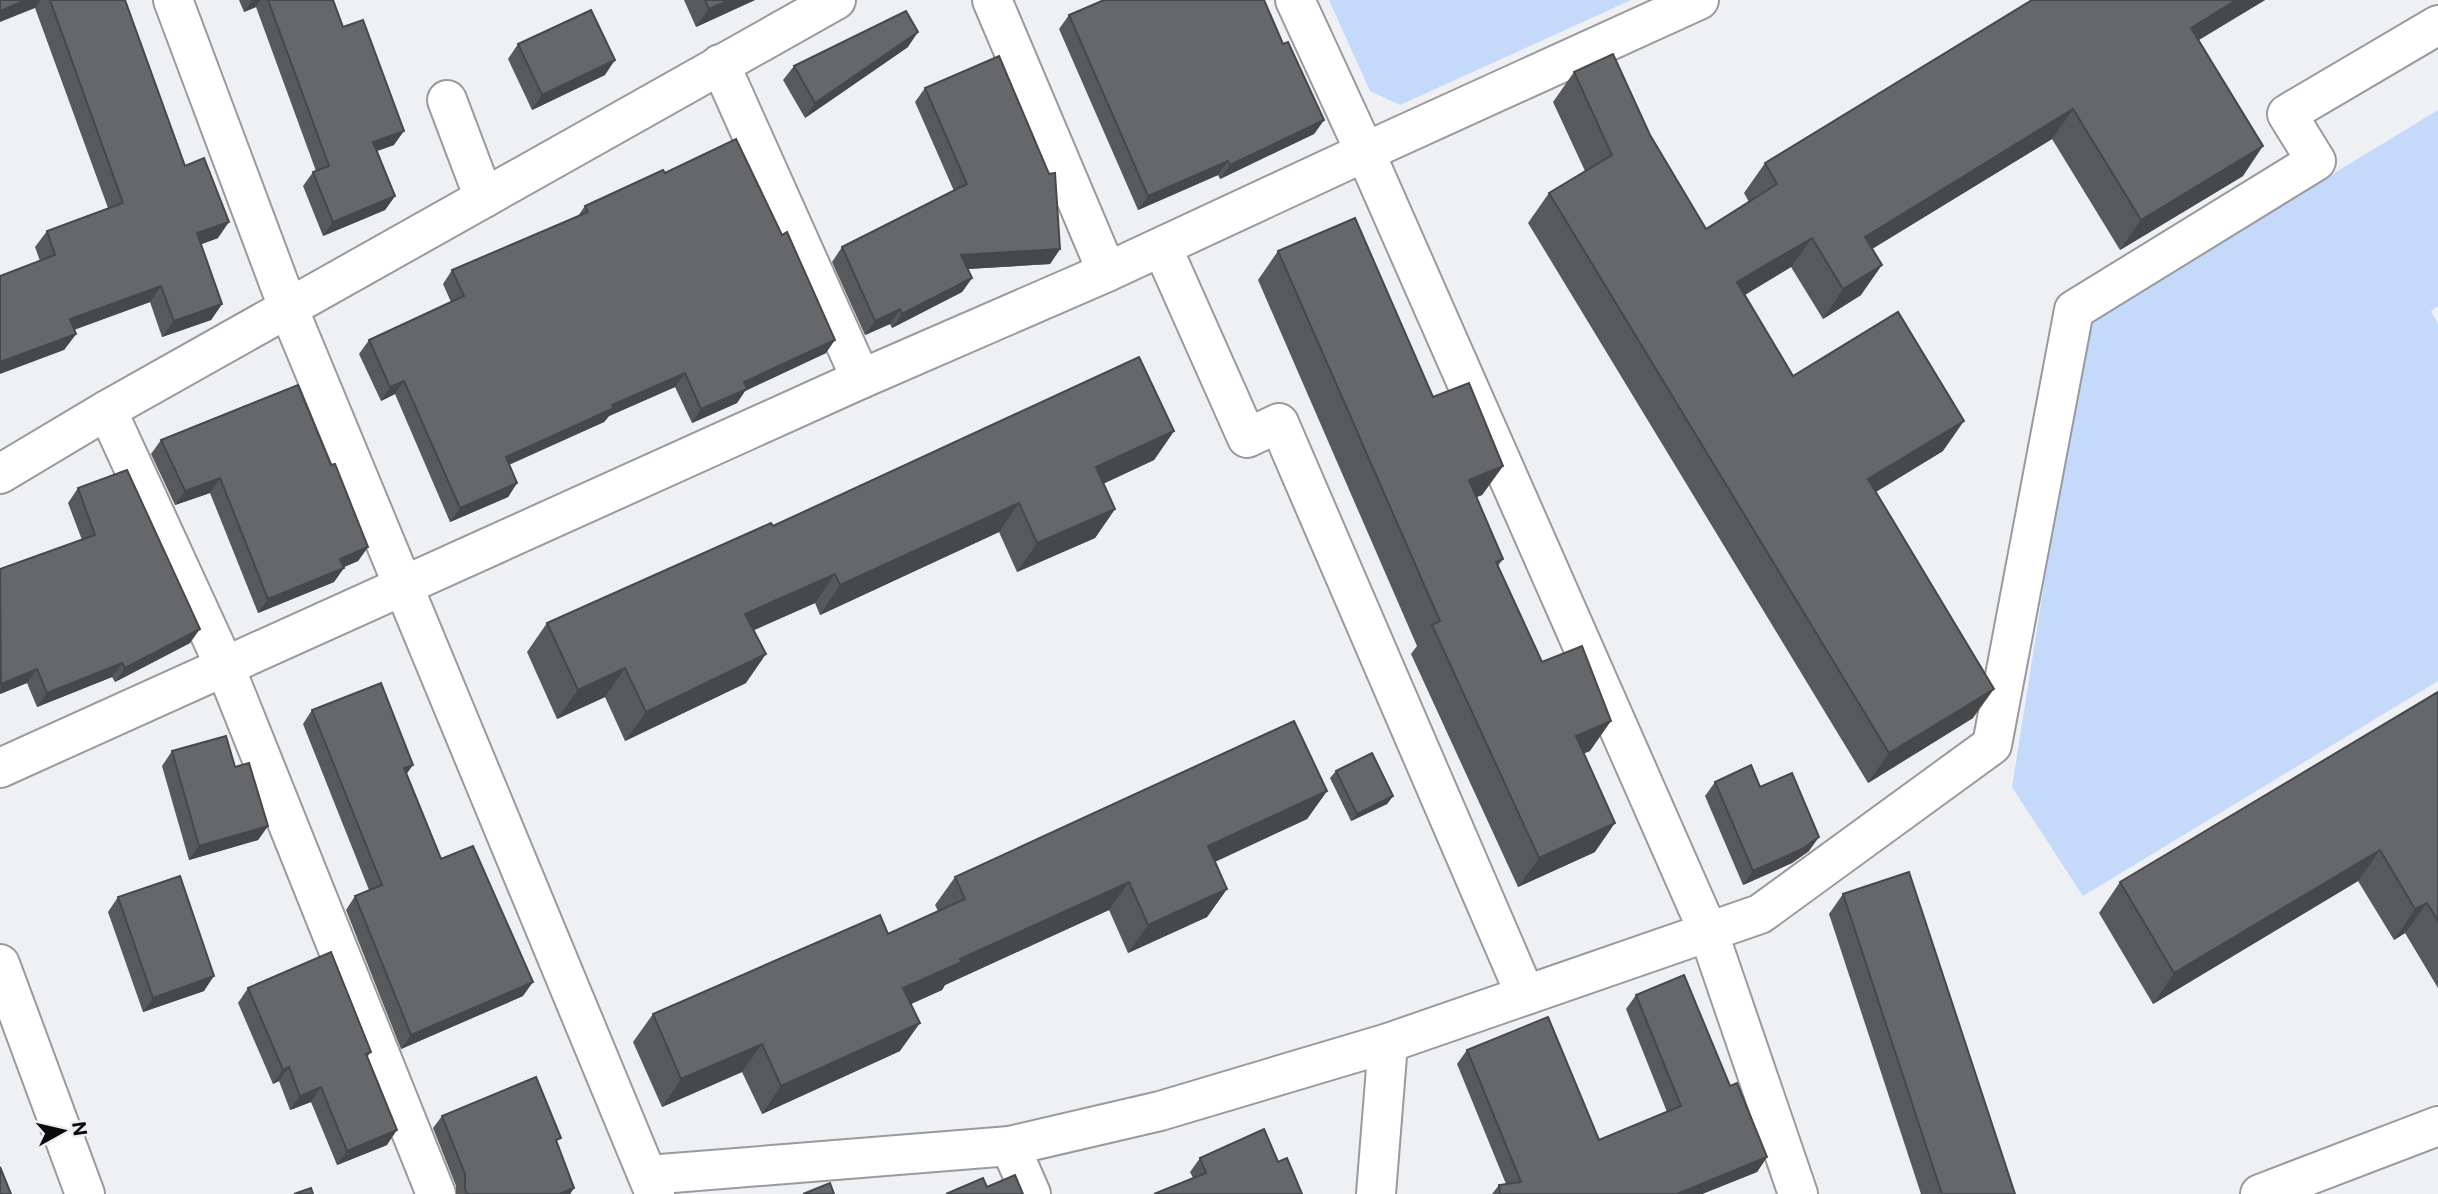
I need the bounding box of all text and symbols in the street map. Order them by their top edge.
north arrow [28,1096,98,1166]
text: N [68,1120,93,1137]

